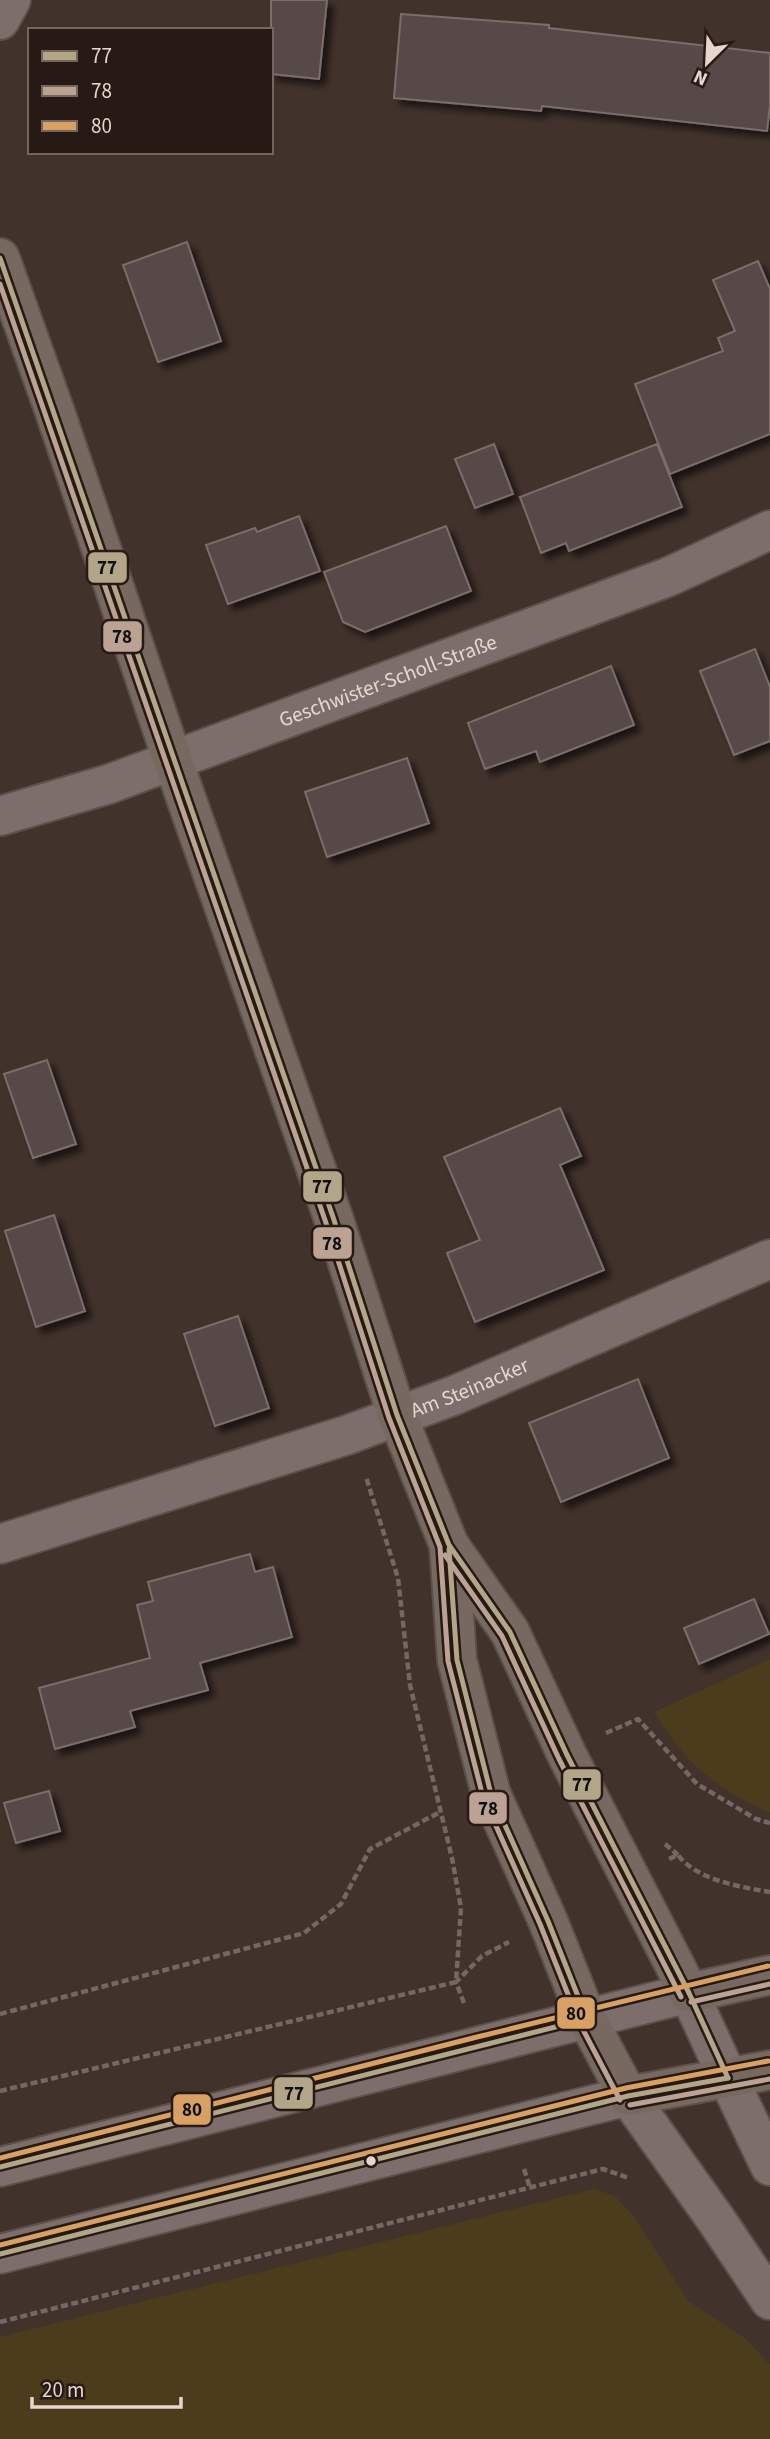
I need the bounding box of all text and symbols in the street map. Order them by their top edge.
legend [28,28,273,154]
north arrow [672,28,742,98]
text: 77 [91,41,112,71]
text: N [689,62,712,92]
text: 78 [91,76,112,106]
text: 80 [91,111,112,141]
line badge: 77 [87,551,128,584]
text: 77 [97,555,117,582]
line badge: 78 [102,620,143,653]
text: 78 [112,624,132,651]
street label: Geschwister-Scholl-Straße [275,627,501,735]
line badge: 77 [302,1170,343,1203]
text: 77 [312,1174,332,1201]
line badge: 78 [312,1226,353,1260]
text: 78 [322,1231,342,1258]
street label: Am Steinacker [406,1350,534,1425]
line badge: 77 [562,1768,602,1801]
text: 77 [572,1772,592,1799]
line badge: 78 [468,1791,508,1825]
text: 78 [478,1796,498,1823]
line badge: 80 [556,1996,596,2030]
text: 80 [566,2001,586,2028]
line badge: 77 [273,2076,314,2110]
text: 77 [284,2081,304,2108]
line badge: 80 [172,2093,212,2126]
text: 80 [182,2097,202,2124]
unlabelled marker [364,2154,378,2168]
scale bar [32,2366,180,2410]
text: 20 m [42,2375,84,2405]

